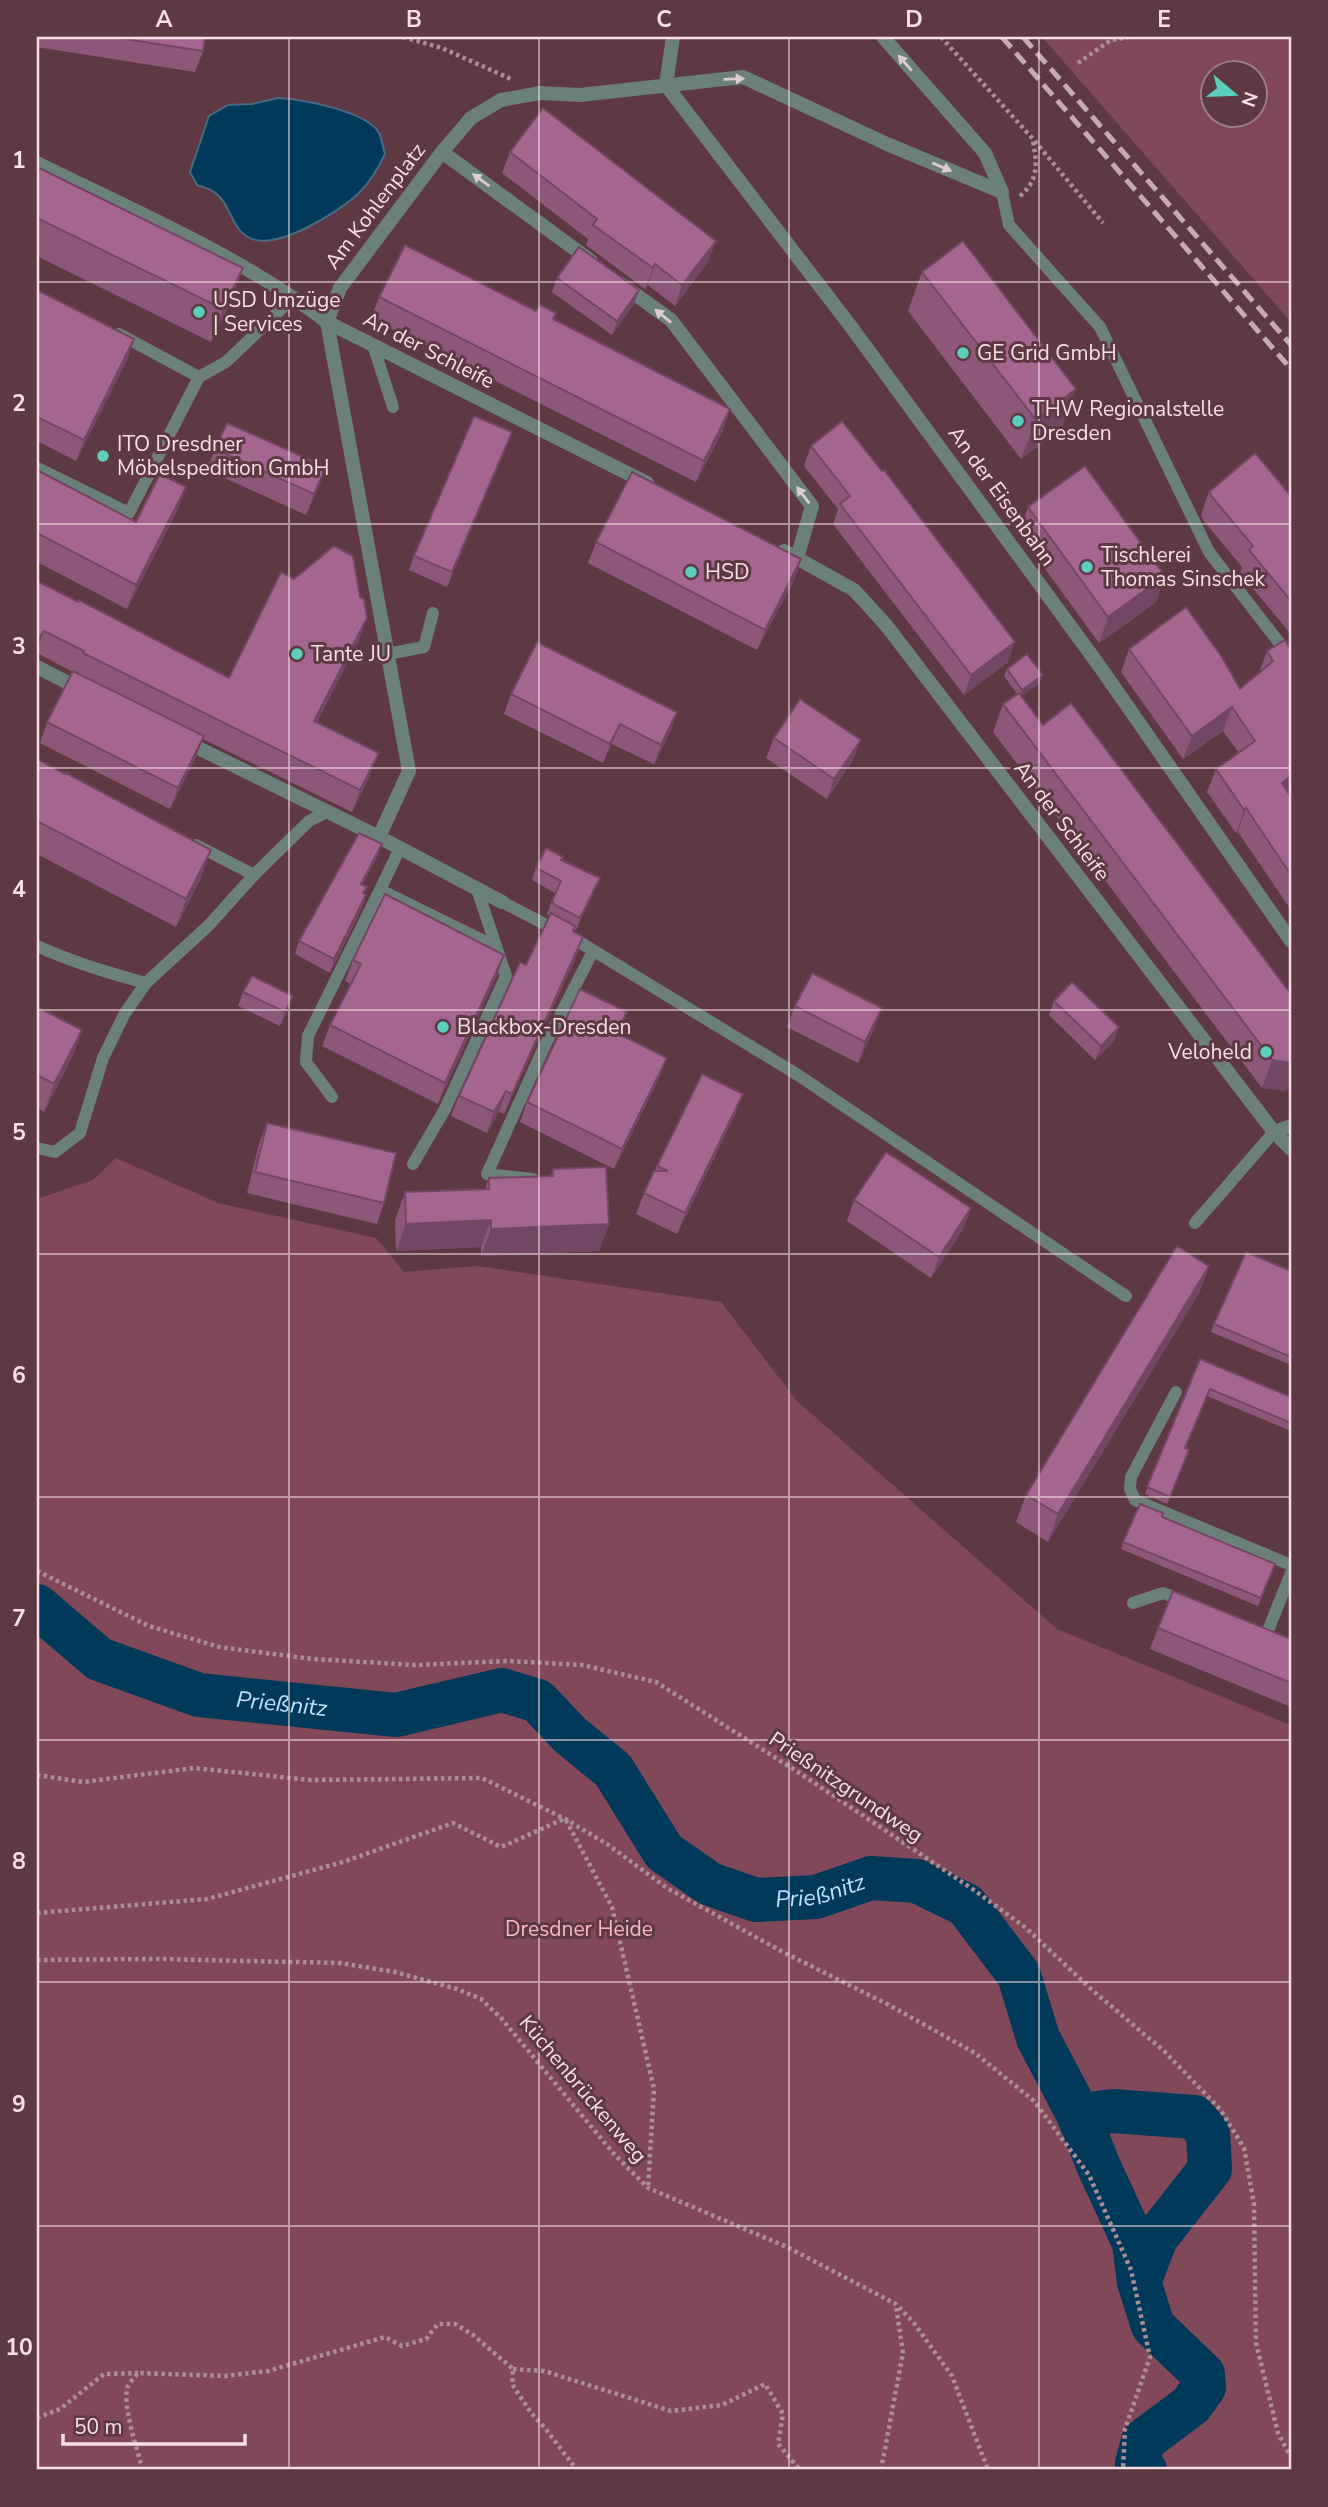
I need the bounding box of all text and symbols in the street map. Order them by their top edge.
text: A [155,4,173,35]
text: B [406,4,422,35]
text: C [656,4,672,35]
text: D [905,4,923,35]
text: E [1157,4,1171,35]
one-way arrow [898,54,913,71]
north arrow [1198,60,1268,130]
one-way arrow [723,73,745,84]
text: N [1235,88,1264,110]
street label: Am Kohlenplatz [318,137,432,275]
text: 1 [12,145,26,176]
one-way arrow [932,162,953,173]
one-way arrow [471,173,490,187]
place label: USD Umzüge | Services [213,286,340,338]
marker: USD Umzüge | Services [191,304,207,320]
street label: An der Schleife [359,305,499,395]
one-way arrow [655,308,673,323]
place label: GE Grid GmbH [977,339,1117,367]
marker: GE Grid GmbH [955,345,971,361]
text: 2 [12,388,26,419]
place label: THW Regionalstelle Dresden [1032,395,1224,447]
marker: THW Regionalstelle Dresden [1010,413,1026,429]
street label: An der Eisenbahn [942,420,1062,572]
place label: ITO Dresdner Möbelspedition GmbH [117,430,329,482]
marker: ITO Dresdner Möbelspedition GmbH [95,448,111,464]
one-way arrow [796,485,810,504]
place label: Tischlerei Thomas Sinschek [1101,541,1265,593]
place label: HSD [705,558,749,586]
marker: Tischlerei Thomas Sinschek [1079,559,1095,575]
marker: HSD [683,564,699,580]
text: 3 [12,631,26,662]
place label: Tante JU [311,640,391,668]
marker: Tante JU [289,646,305,662]
street label: An der Schleife [1008,755,1116,887]
text: 4 [12,874,26,905]
place label: Blackbox-Dresden [457,1013,631,1041]
marker: Blackbox-Dresden [435,1019,451,1035]
place label: Veloheld [1167,1038,1252,1066]
marker: Veloheld [1258,1044,1274,1060]
text: 5 [12,1117,26,1148]
text: 6 [12,1360,26,1391]
text: 7 [12,1603,26,1634]
water label: Prießnitz [235,1684,329,1724]
street label: Prießnitzgrundweg [764,1725,928,1849]
text: 8 [12,1846,26,1877]
water label: Prießnitz [775,1866,870,1915]
park label: Dresdner Heide [505,1915,653,1943]
street label: Küchenbrückenweg [513,2009,653,2169]
text: 9 [12,2089,26,2120]
text: 10 [5,2332,33,2363]
scale bar [63,2402,245,2446]
text: 50 m [74,2413,123,2441]

